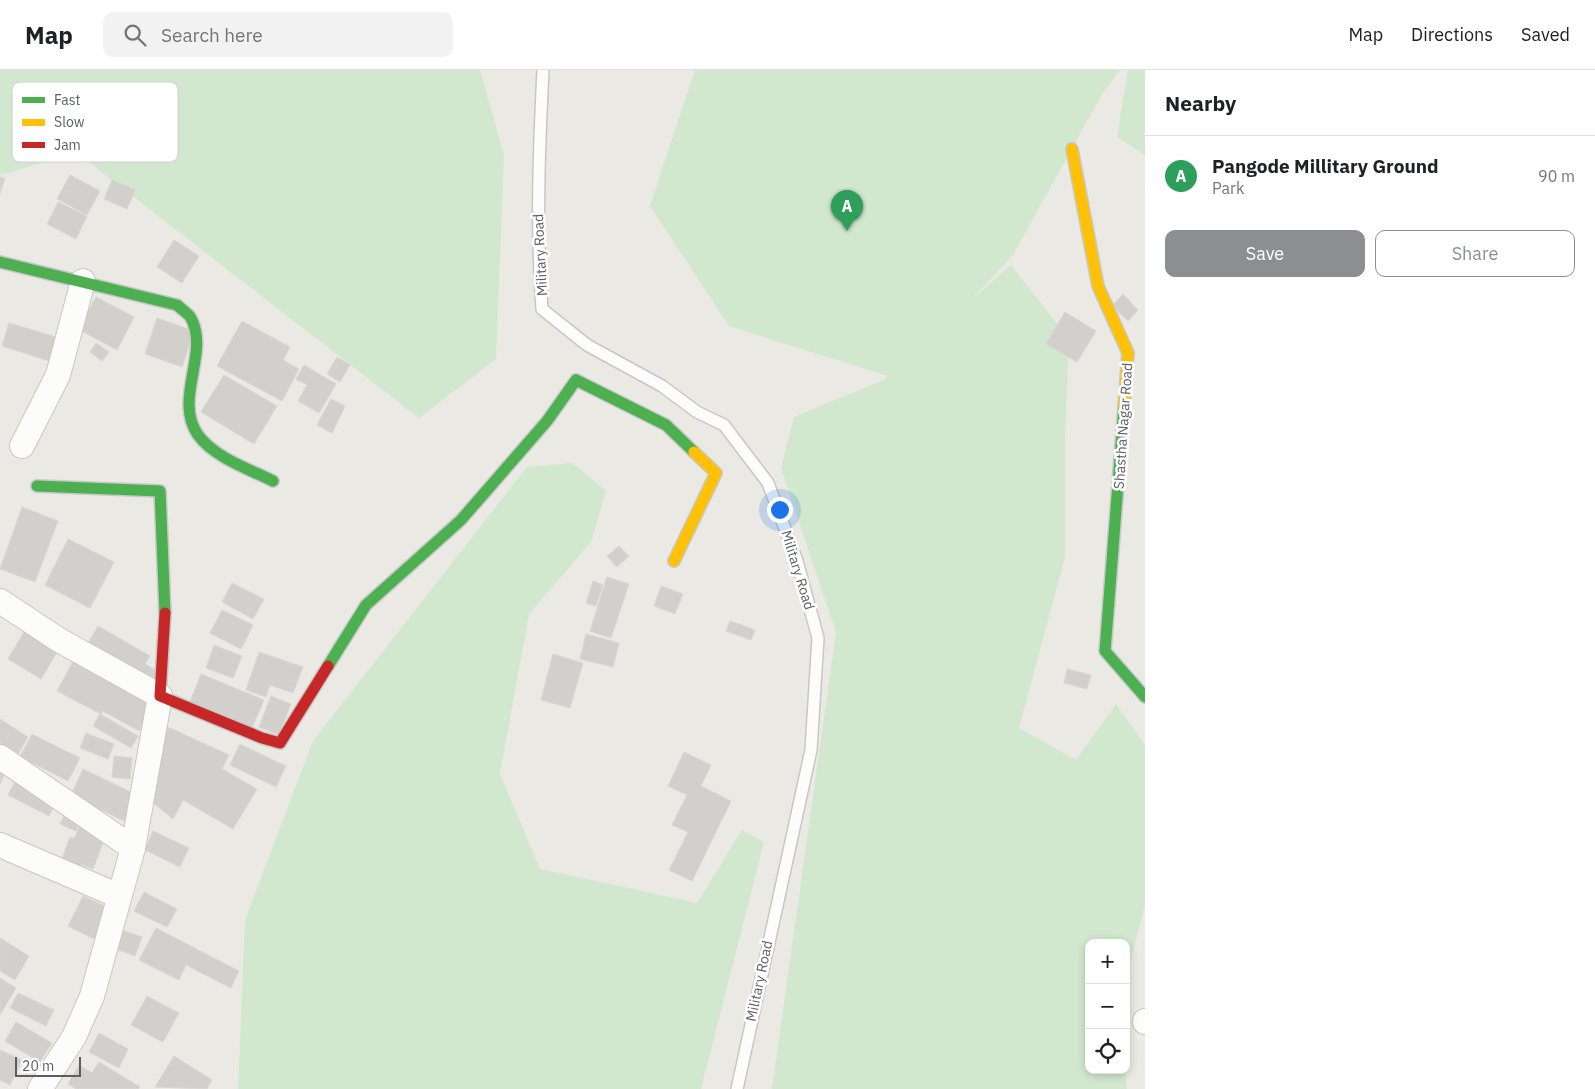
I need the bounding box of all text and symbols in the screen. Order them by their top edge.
search box [103,12,453,57]
text: Map [25,19,73,51]
icon: search [121,21,149,49]
text: Search here [161,23,263,47]
text: Map [1348,23,1383,46]
text: Directions [1411,23,1493,46]
text: Saved [1521,23,1570,46]
legend [12,82,178,162]
text: Nearby [1165,89,1236,117]
text: Fast [54,91,80,109]
text: Slow [54,113,85,131]
text: Jam [54,136,81,154]
text: Pangode Millitary Ground [1212,154,1439,178]
text: A [1176,166,1186,186]
text: 90 m [1538,166,1575,186]
text: Park [1212,178,1244,198]
pin: A [831,190,863,231]
street label: Military Road [529,213,551,297]
button: Save [1165,230,1365,277]
button: Share [1375,230,1575,277]
street label: Shastha Nagar Road [1110,362,1136,490]
your location [767,497,793,523]
street label: Military Road [777,528,819,612]
street label: Military Road [742,939,776,1023]
map controls [1085,939,1130,1074]
button: + [1085,939,1130,984]
button: − [1085,984,1130,1029]
button: locate [1085,1029,1130,1074]
scale bar [15,1054,81,1077]
text: 20 m [22,1057,54,1075]

